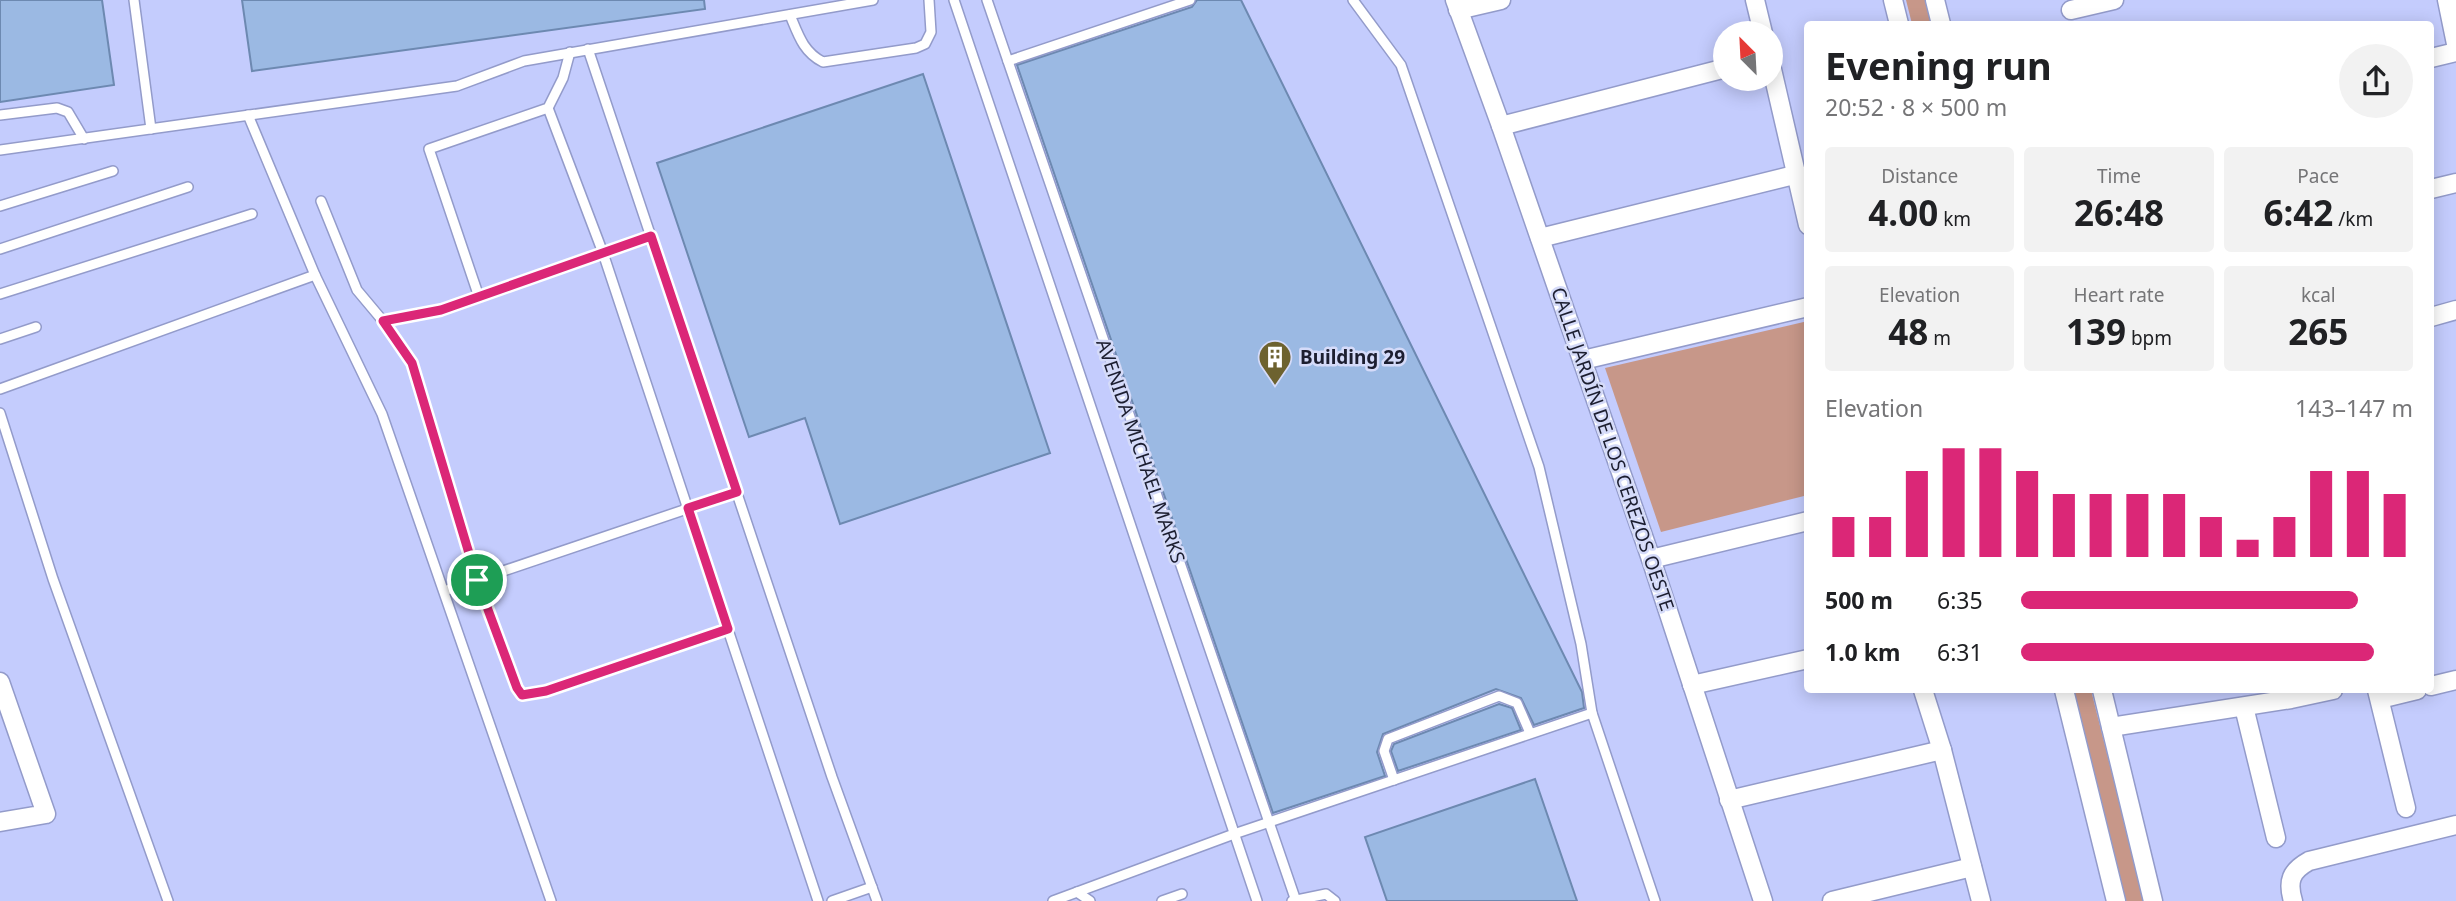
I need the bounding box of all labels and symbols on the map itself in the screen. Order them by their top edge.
north arrow [1713,21,1783,91]
street label: CALLE JARDÍN DE LOS CEREZOS OESTE [1545,284,1681,614]
street label: AVENIDA MICHAEL MARKS [1090,335,1192,567]
building icon: Building 29 [1256,338,1294,387]
place label: Building 29 [1300,344,1405,370]
pin [447,550,507,610]

